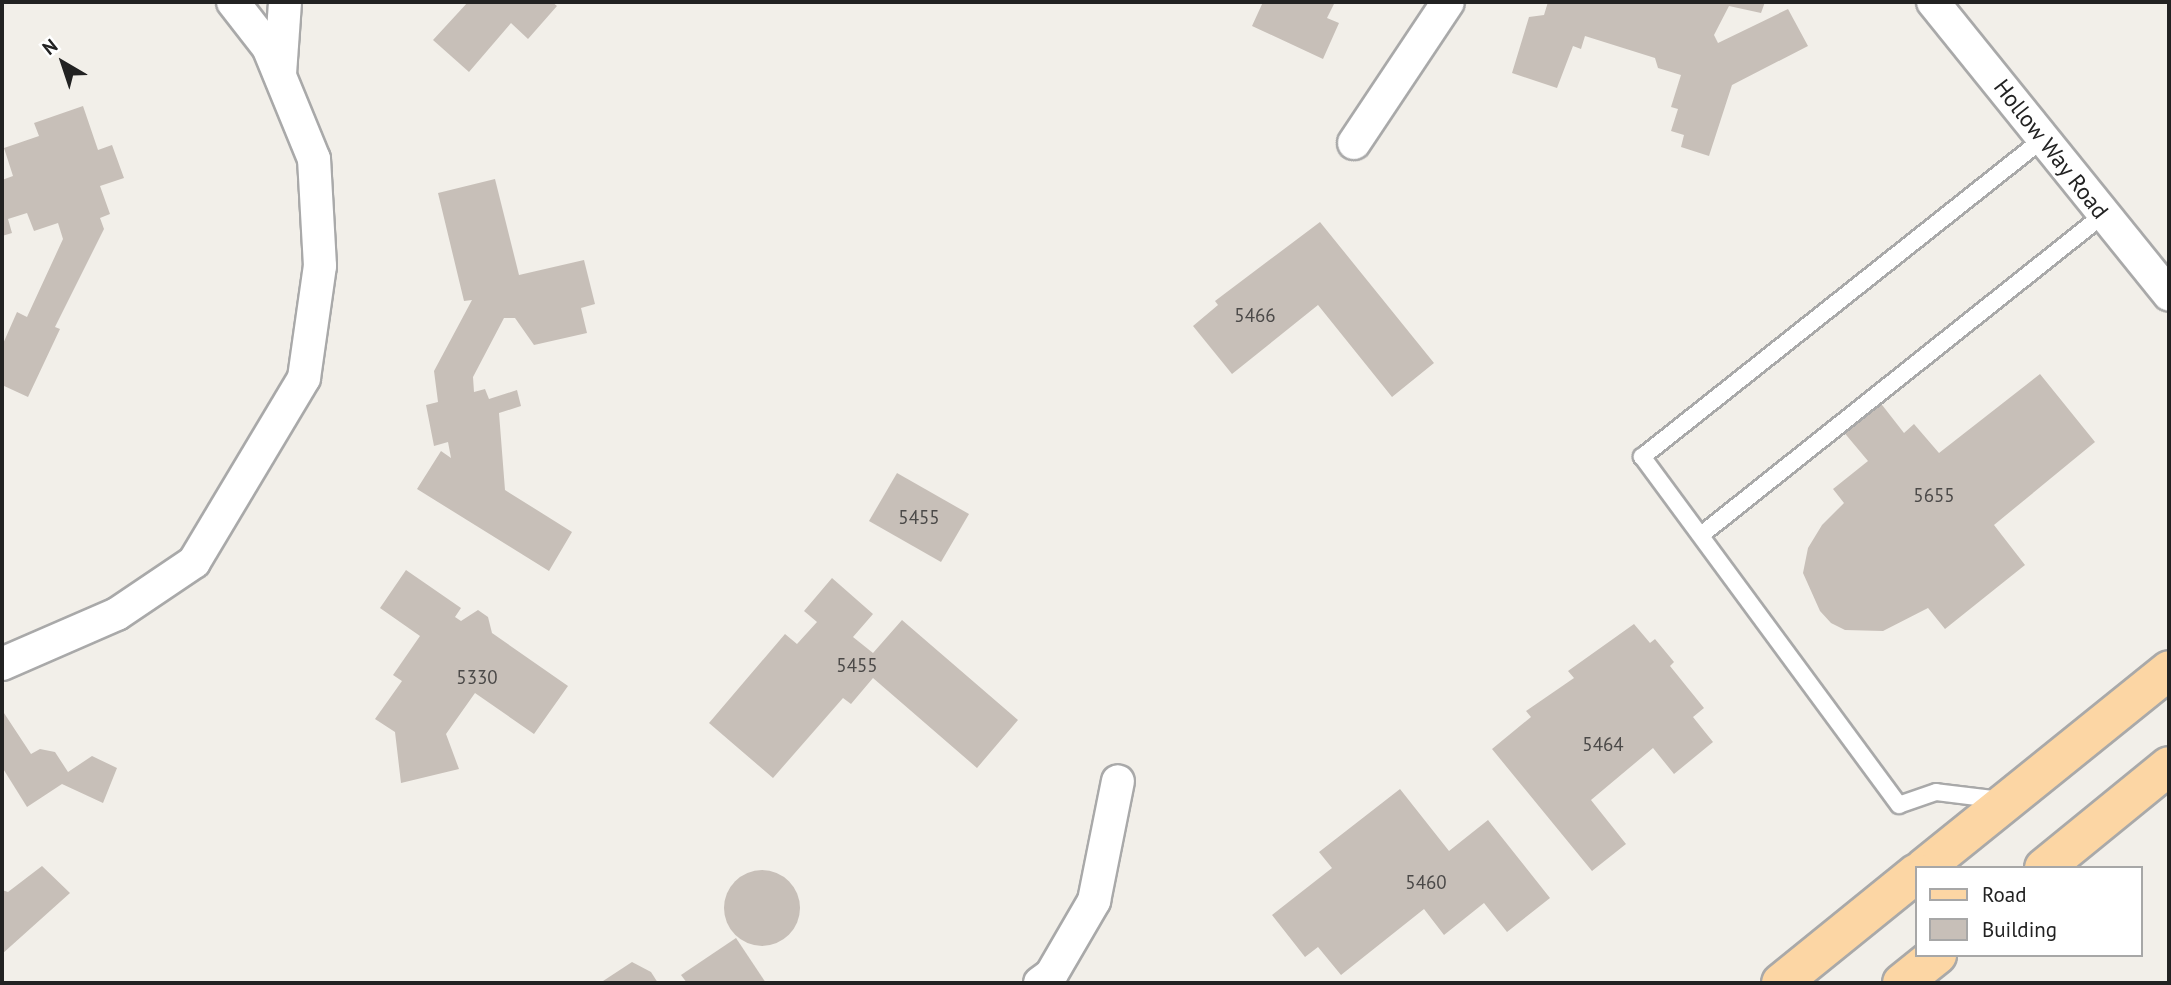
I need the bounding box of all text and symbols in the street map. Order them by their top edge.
north arrow [28,28,98,98]
text: N [37,33,62,60]
street label: Hollow Way Road [1987,73,2115,225]
house number: 5466 [1234,305,1276,327]
house number: 5655 [1913,485,1955,507]
house number: 5455 [898,507,940,529]
house number: 5455 [836,655,878,677]
house number: 5330 [456,667,498,689]
house number: 5464 [1582,734,1624,756]
legend [1916,866,2143,957]
house number: 5460 [1405,872,1447,894]
text: Road [1982,881,2026,908]
text: Building [1982,916,2057,943]

